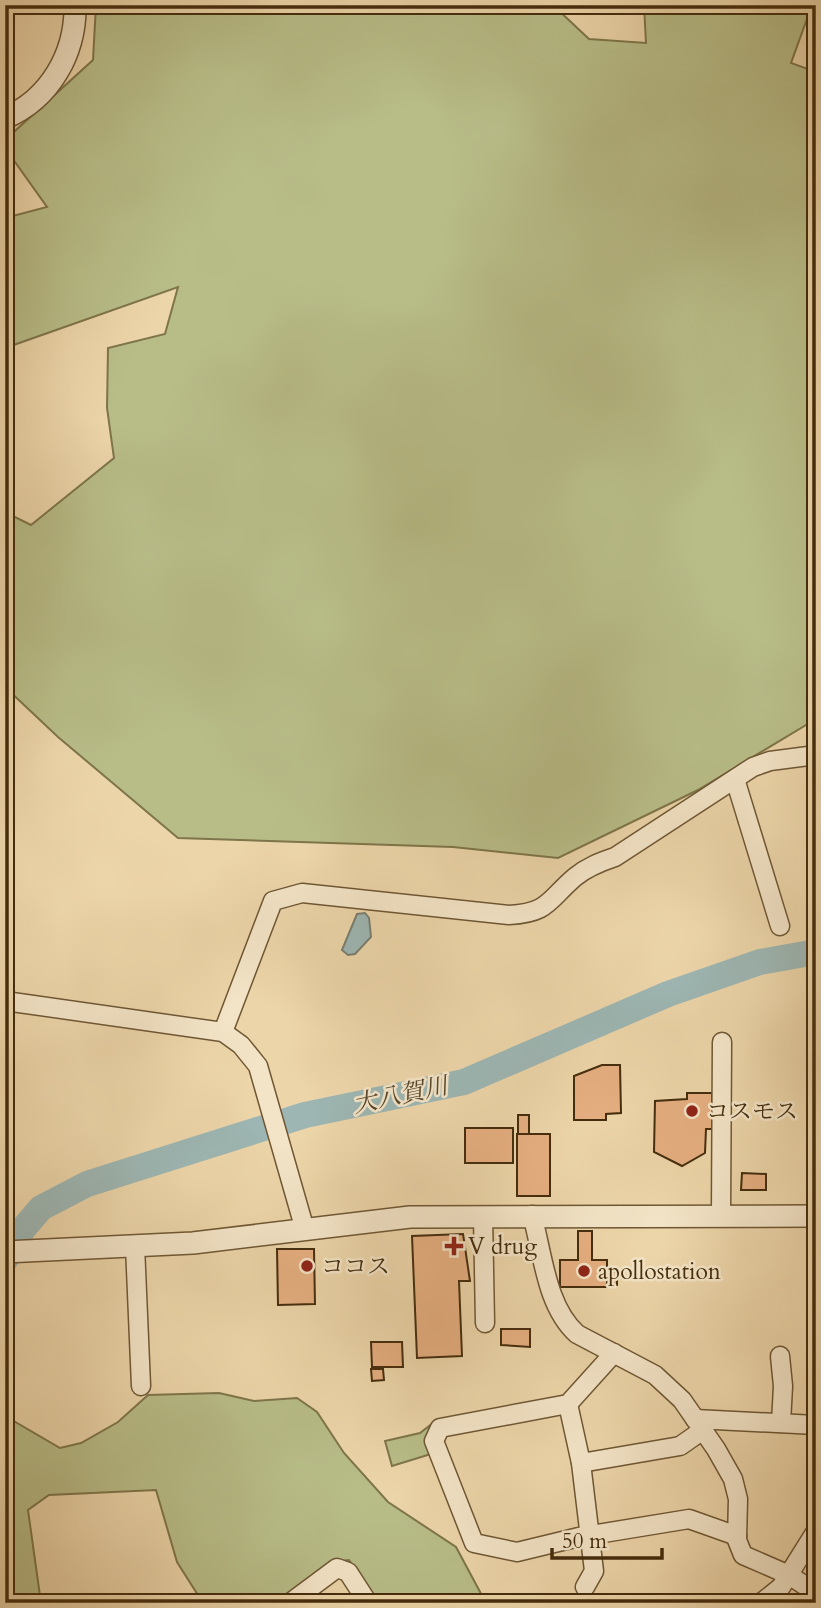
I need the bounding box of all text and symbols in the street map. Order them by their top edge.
water label: 大八賀川 [350,1069,453,1122]
place label: コスモス [706,1096,798,1127]
marker: コスモス [684,1103,700,1119]
place label: V drug [468,1231,537,1262]
marker: V drug [446,1238,462,1254]
place label: ココス [321,1251,390,1282]
place label: apollostation [598,1256,721,1287]
marker: ココス [299,1258,315,1274]
marker: apollostation [576,1263,592,1279]
scale bar [552,1517,662,1561]
text: 50 m [562,1527,607,1556]

